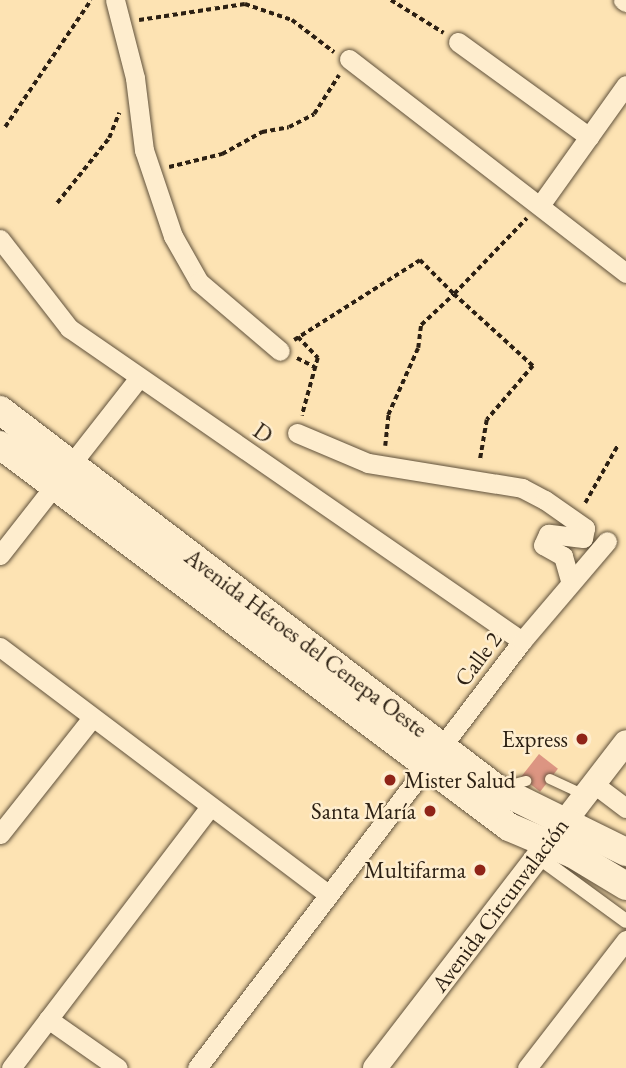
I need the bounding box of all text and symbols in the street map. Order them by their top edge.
street label: D [248,417,278,449]
street label: Avenida Héroes del Cenepa Oeste [179,543,433,743]
street label: Calle 2 [449,626,507,692]
place label: Express [502,725,568,753]
marker: Express [574,731,590,747]
place label: Mister Salud [404,766,515,794]
marker: Mister Salud [382,772,398,788]
place label: Santa María [311,797,416,825]
marker: Santa María [422,803,438,819]
street label: Avenida Circunvalación [426,813,574,997]
place label: Multifarma [364,856,466,884]
marker: Multifarma [472,862,488,878]

